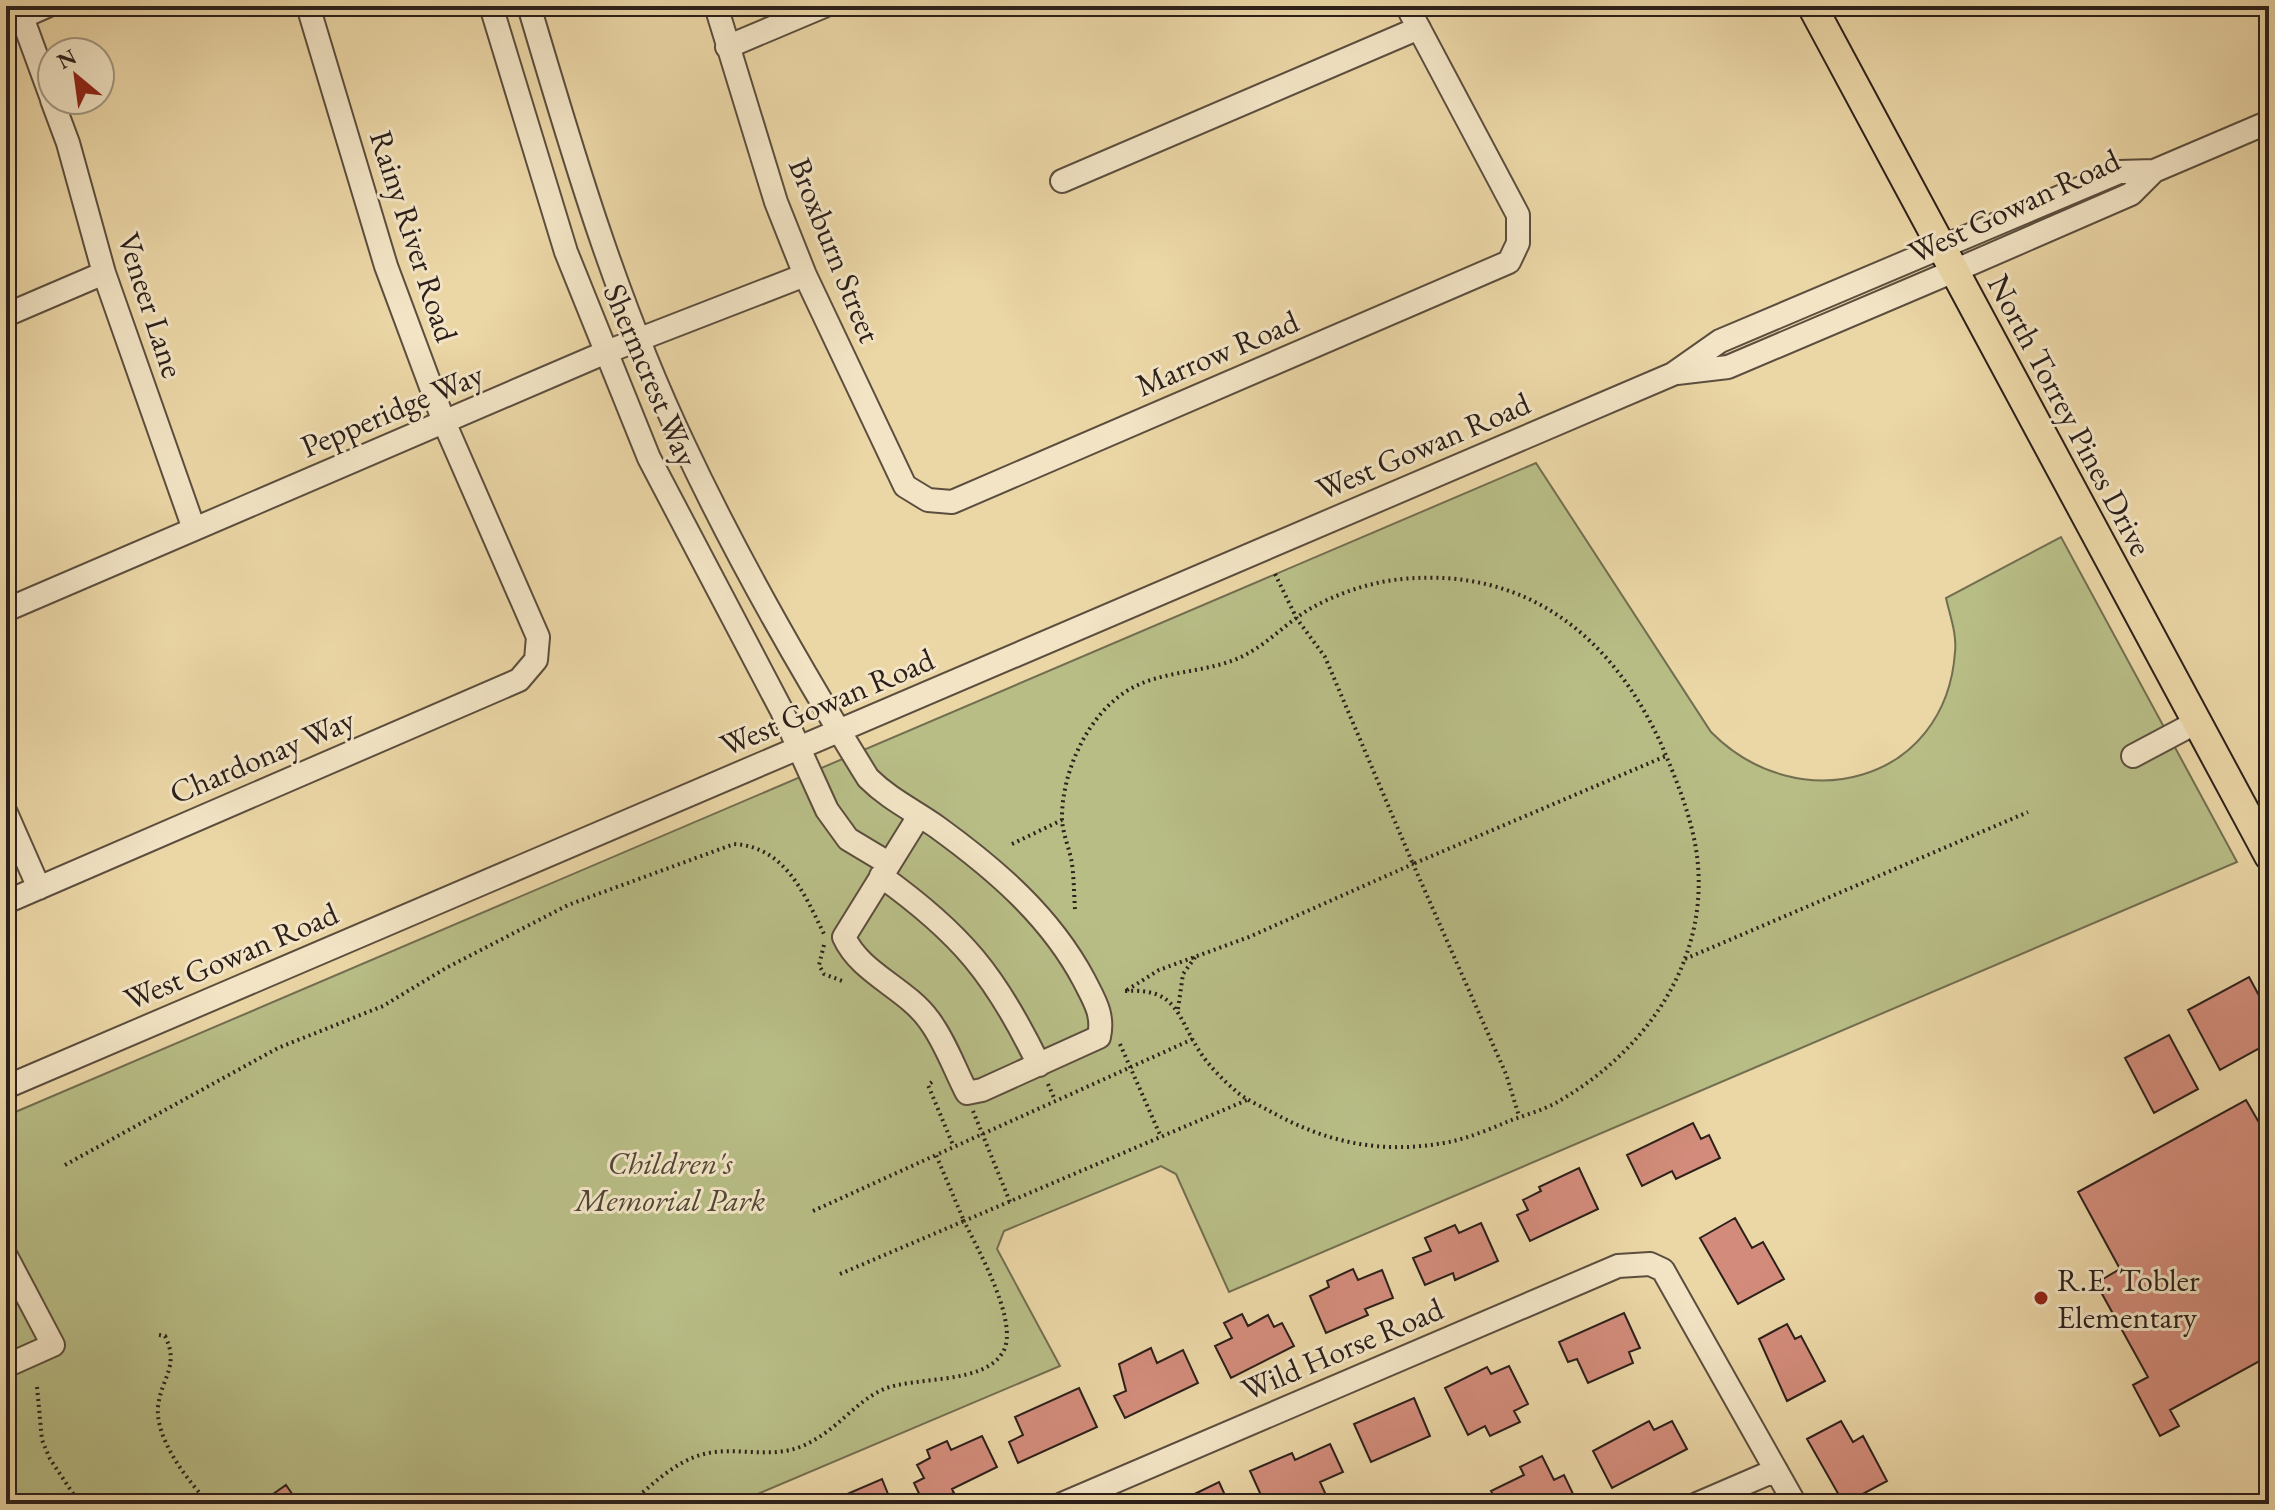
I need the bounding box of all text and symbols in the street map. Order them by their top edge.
north arrow [36,36,116,116]
text: N [52,42,82,76]
street label: Rainy River Road [360,125,468,348]
street label: West Gowan Road [1902,138,2127,273]
street label: Broxburn Street [779,151,891,349]
street label: Veneer Lane [108,227,194,383]
street label: North Torrey Pines Drive [1978,267,2162,563]
street label: Shermcrest Way [594,277,709,474]
street label: Marrow Road [1129,300,1306,406]
street label: Pepperidge Way [294,352,491,467]
street label: West Gowan Road [1310,382,1537,510]
street label: West Gowan Road [714,638,941,766]
street label: Chardonay Way [163,698,362,814]
street label: West Gowan Road [118,892,345,1020]
park label: Children's Memorial Park [573,1142,766,1221]
place label: R.E. Tobler Elementary [2057,1259,2200,1338]
street label: Wild Horse Road [1235,1287,1450,1410]
marker: R.E. Tobler Elementary [2032,1289,2050,1307]

